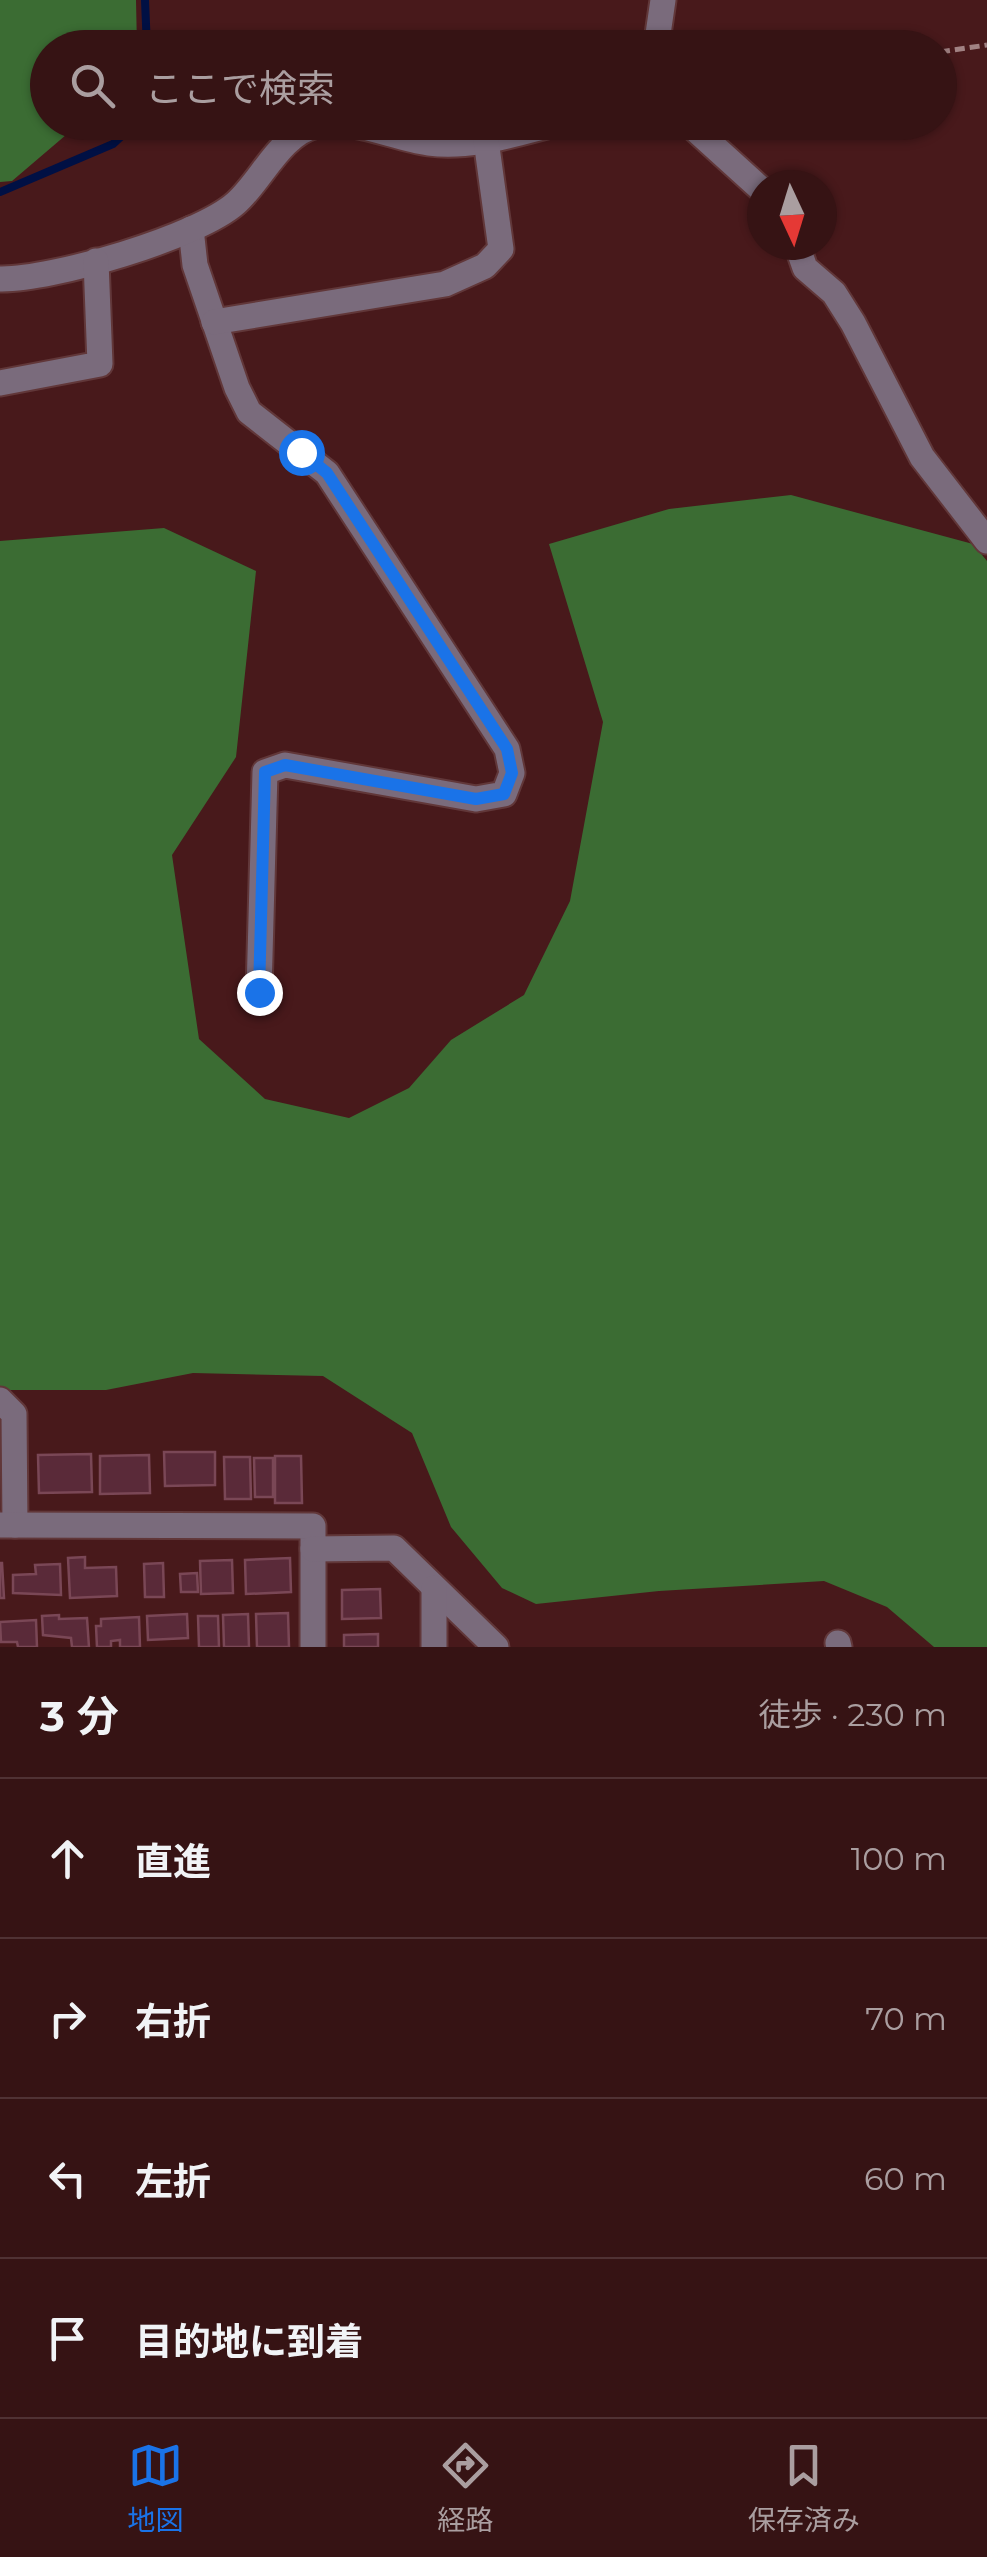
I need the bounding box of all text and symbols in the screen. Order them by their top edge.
search box [30,30,957,140]
icon: search [65,58,120,113]
text: ここで検索 [145,65,335,112]
north arrow [747,170,837,260]
route start [279,430,325,476]
route end [237,970,283,1016]
text: 3 分 [40,1690,119,1742]
text: 徒歩 · 230 m [758,1695,947,1734]
icon: ahead [40,1831,95,1886]
text: 直進 [135,1838,211,1885]
text: 100 m [851,1839,947,1878]
icon: right [40,1991,95,2046]
text: 右折 [135,1998,211,2045]
text: 70 m [865,1999,947,2038]
icon: left [40,2151,95,2206]
text: 左折 [135,2158,211,2205]
text: 60 m [864,2159,947,2198]
icon: arrive [40,2311,95,2366]
text: 目的地に到着 [135,2318,363,2365]
tab: 地図 [127,2438,183,2538]
tab: 経路 [437,2438,494,2538]
tab: 保存済み [748,2438,860,2538]

